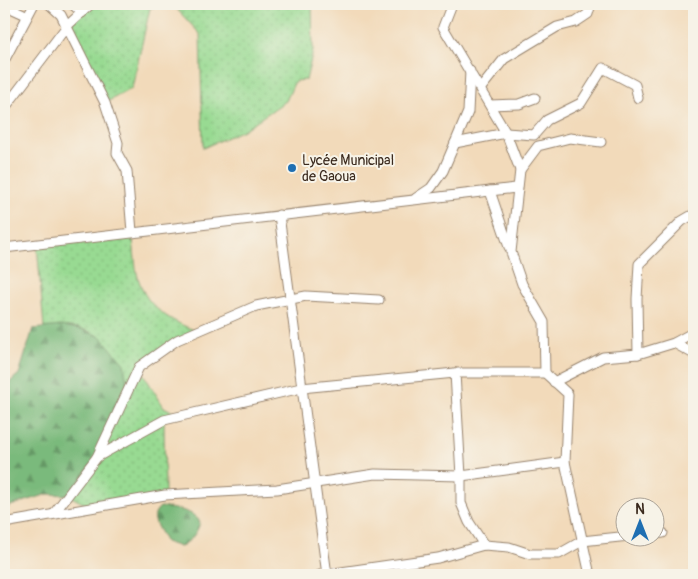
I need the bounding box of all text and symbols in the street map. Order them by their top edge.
place label: Lycée Municipal de Gaoua [302,152,394,185]
marker: Lycée Municipal de Gaoua [286,162,298,174]
north arrow [616,496,666,546]
text: N [635,501,645,518]

